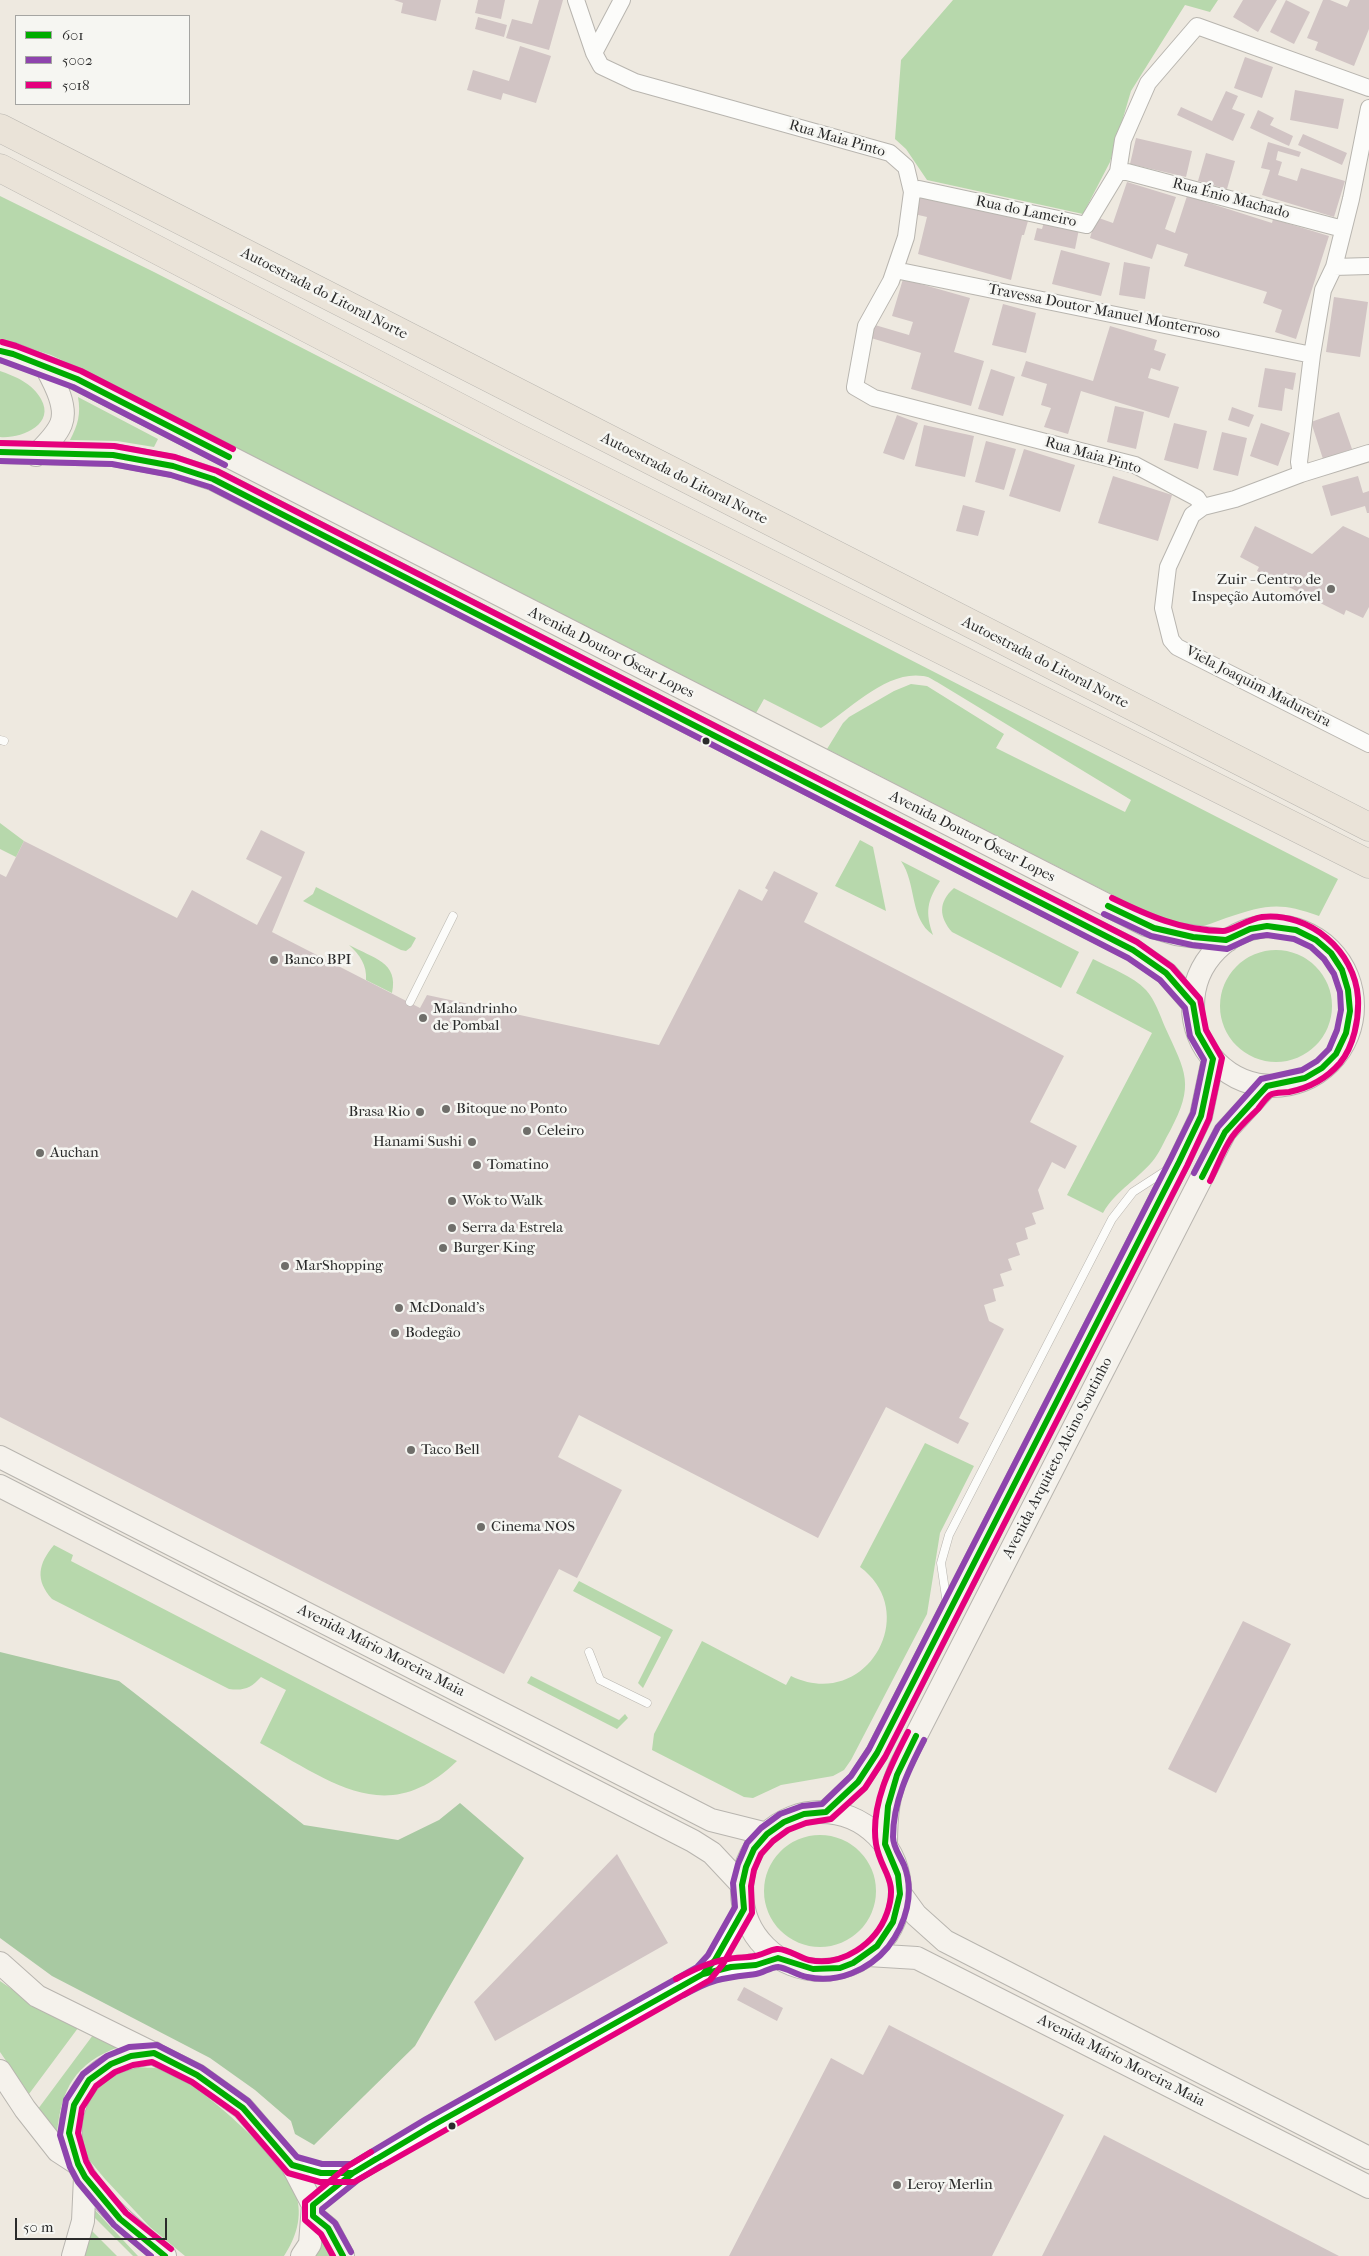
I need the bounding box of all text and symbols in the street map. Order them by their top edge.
legend [15,15,190,105]
text: 601 [62,26,84,44]
text: 5002 [62,51,93,69]
text: 5018 [62,76,90,94]
street label: Rua Maia Pinto [787,117,887,161]
street label: Rua Énio Machado [1170,175,1292,223]
street label: Rua do Lameiro [974,193,1078,231]
street label: Autoestrada do Litoral Norte [238,244,410,344]
street label: Travessa Doutor Manuel Monterroso [986,281,1222,343]
street label: Autoestrada do Litoral Norte [598,429,770,529]
street label: Rua Maia Pinto [1043,434,1143,478]
place label: Zuir - Centro de Inspeção Automóvel [1192,571,1321,606]
marker: Zuir - Centro de Inspeção Automóvel [1325,583,1337,595]
street label: Avenida Doutor Óscar Lopes [525,603,697,703]
street label: Autoestrada do Litoral Norte [959,613,1131,713]
street label: Viela Joaquim Madureira [1182,643,1334,731]
unlabelled marker [701,736,711,746]
street label: Avenida Doutor Óscar Lopes [886,787,1058,887]
place label: Banco BPI [284,951,351,969]
marker: Banco BPI [268,954,280,966]
place label: Malandrinho de Pombal [433,1000,517,1035]
marker: Malandrinho de Pombal [417,1012,429,1024]
place label: Bitoque no Ponto [456,1100,567,1118]
place label: Brasa Rio [348,1103,410,1121]
marker: Bitoque no Ponto [440,1103,452,1115]
marker: Brasa Rio [414,1106,426,1118]
place label: Celeiro [537,1122,584,1140]
marker: Celeiro [521,1125,533,1137]
place label: Hanami Sushi [373,1133,462,1151]
marker: Hanami Sushi [466,1136,478,1148]
place label: Auchan [50,1144,99,1162]
marker: Auchan [34,1147,46,1159]
place label: Tomatino [487,1156,549,1174]
marker: Tomatino [471,1159,483,1171]
place label: Wok to Walk [462,1192,543,1210]
marker: Wok to Walk [446,1195,458,1207]
place label: Serra da Estrela [462,1219,563,1237]
marker: Serra da Estrela [446,1222,458,1234]
place label: Burger King [453,1239,535,1257]
marker: Burger King [437,1242,449,1254]
place label: MarShopping [295,1257,383,1275]
marker: MarShopping [279,1260,291,1272]
place label: McDonald's [409,1299,485,1317]
marker: McDonald's [393,1302,405,1314]
place label: Bodegão [405,1324,461,1342]
marker: Bodegão [389,1327,401,1339]
street label: Avenida Arquiteto Alcino Soutinho [999,1354,1117,1562]
place label: Taco Bell [421,1441,480,1459]
marker: Taco Bell [405,1444,417,1456]
place label: Cinema NOS [491,1518,575,1536]
marker: Cinema NOS [475,1521,487,1533]
street label: Avenida Mário Moreira Maia [294,1601,468,1701]
street label: Avenida Mário Moreira Maia [1034,2011,1208,2111]
unlabelled marker [447,2121,457,2131]
place label: Leroy Merlin [907,2176,993,2194]
marker: Leroy Merlin [891,2179,903,2191]
scale bar [18,2208,170,2240]
text: 50 m [23,2218,53,2236]

